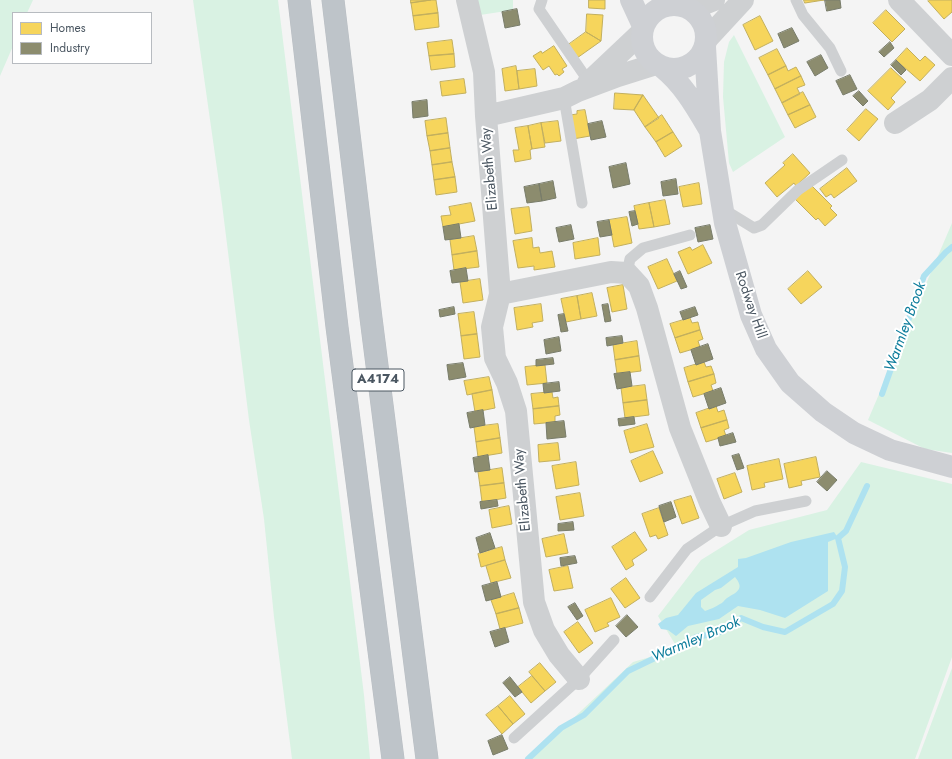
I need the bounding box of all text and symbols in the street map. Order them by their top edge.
legend [12,12,152,64]
text: Homes [50,19,86,37]
text: Industry [50,39,90,57]
street label: Elizabeth Way [478,127,502,211]
street label: Rodway Hill [731,269,769,341]
water label: Warmley Brook [881,280,931,374]
road number: A4174 [352,369,404,391]
street label: Elizabeth Way [511,448,535,532]
water label: Warmley Brook [649,613,743,667]

